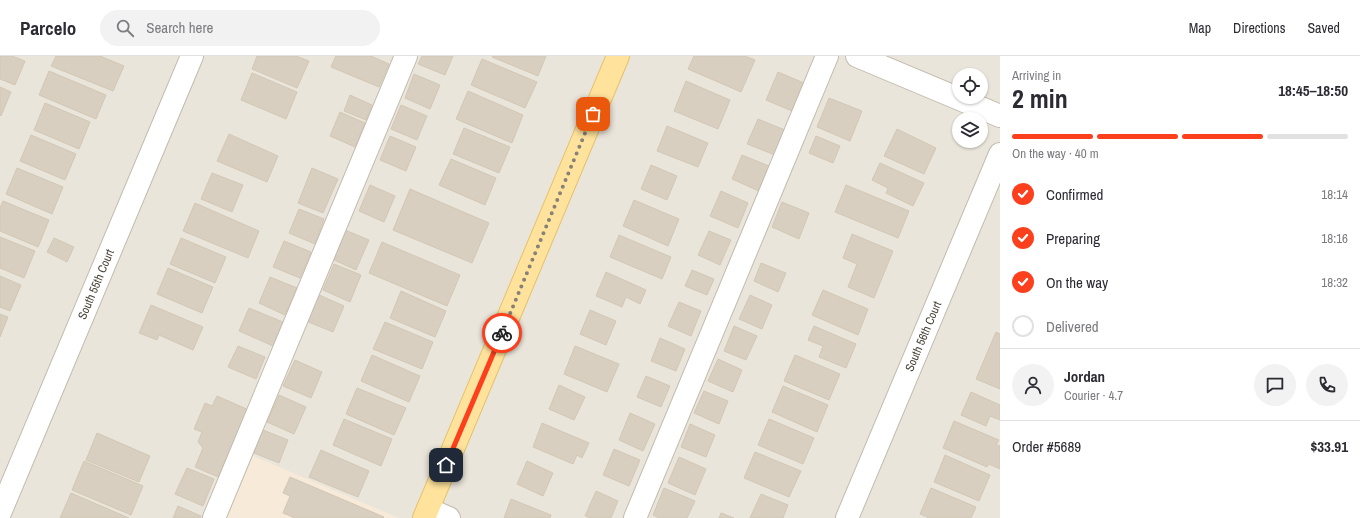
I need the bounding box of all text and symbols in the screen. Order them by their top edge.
search box [100,10,380,46]
text: Parcelo [20,15,76,41]
icon: search [114,17,136,39]
text: Search here [146,17,213,38]
text: Map [1189,19,1211,37]
text: Directions [1233,19,1285,37]
text: Saved [1307,19,1340,37]
text: Arriving in [1012,67,1061,84]
map controls [952,68,988,148]
button: locate [952,68,988,104]
text: 18:45–18:50 [1278,80,1348,101]
text: 2 min [1012,81,1068,116]
pin [576,97,610,131]
icon: bag [582,103,604,125]
button: layers [952,112,988,148]
text: On the way · 40 m [1012,145,1099,162]
icon: check [1012,183,1034,205]
text: Confirmed [1046,184,1103,205]
text: 18:14 [1321,186,1348,203]
icon: check [1012,227,1034,249]
text: Preparing [1046,228,1100,249]
text: 18:16 [1321,230,1348,247]
street label: South 55th Court [74,247,118,322]
icon: check [1012,271,1034,293]
text: On the way [1046,272,1108,293]
text: 18:32 [1321,274,1348,291]
street label: South 56th Court [902,299,945,374]
courier [482,313,522,353]
text: Delivered [1046,316,1099,337]
icon: bike [491,322,513,344]
button: person [1012,364,1054,406]
button: chat [1254,364,1296,406]
button: phone [1306,364,1348,406]
text: Jordan [1064,366,1105,387]
text: Courier · 4.7 [1064,387,1123,404]
text: Order #5689 [1012,436,1081,457]
text: $33.91 [1310,436,1348,457]
pin [429,448,463,482]
icon: home [435,454,457,476]

